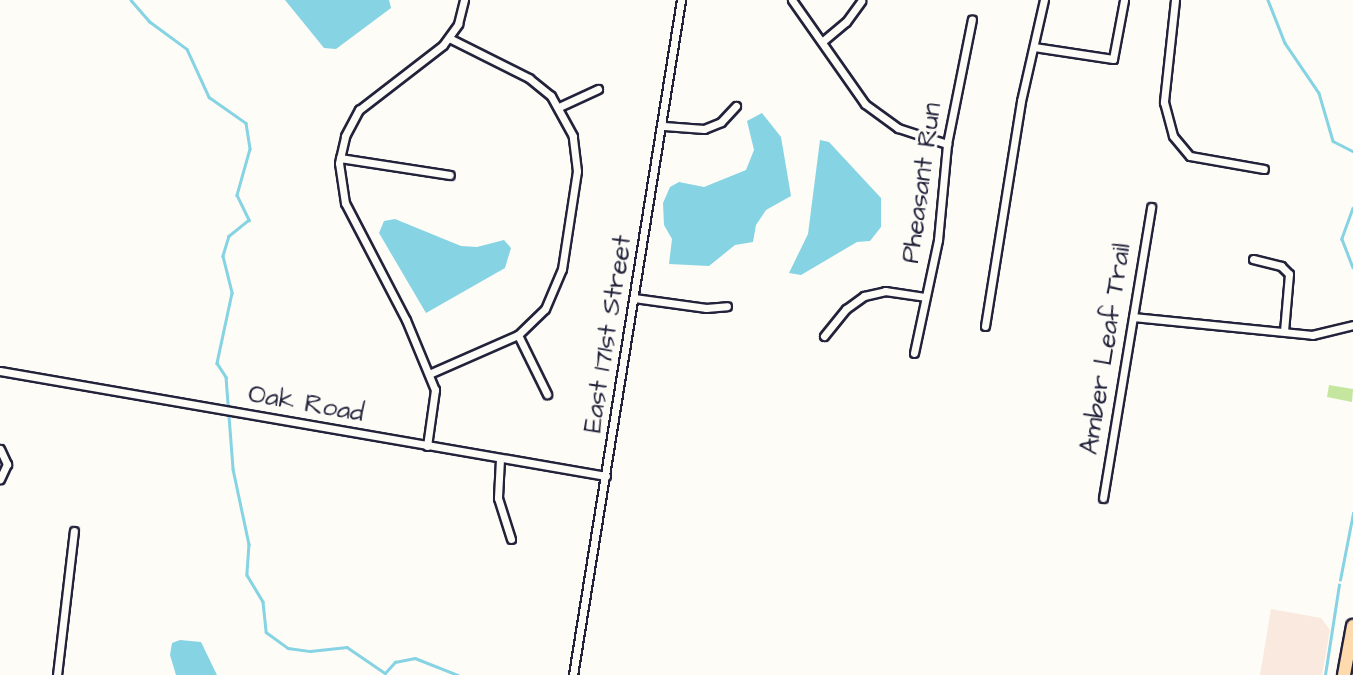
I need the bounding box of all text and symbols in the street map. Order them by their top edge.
street label: Pheasant Run [895,101,949,265]
street label: East 171st Street [577,233,639,435]
street label: Amber Leaf Trail [1074,241,1138,457]
street label: Oak Road [246,379,366,429]

